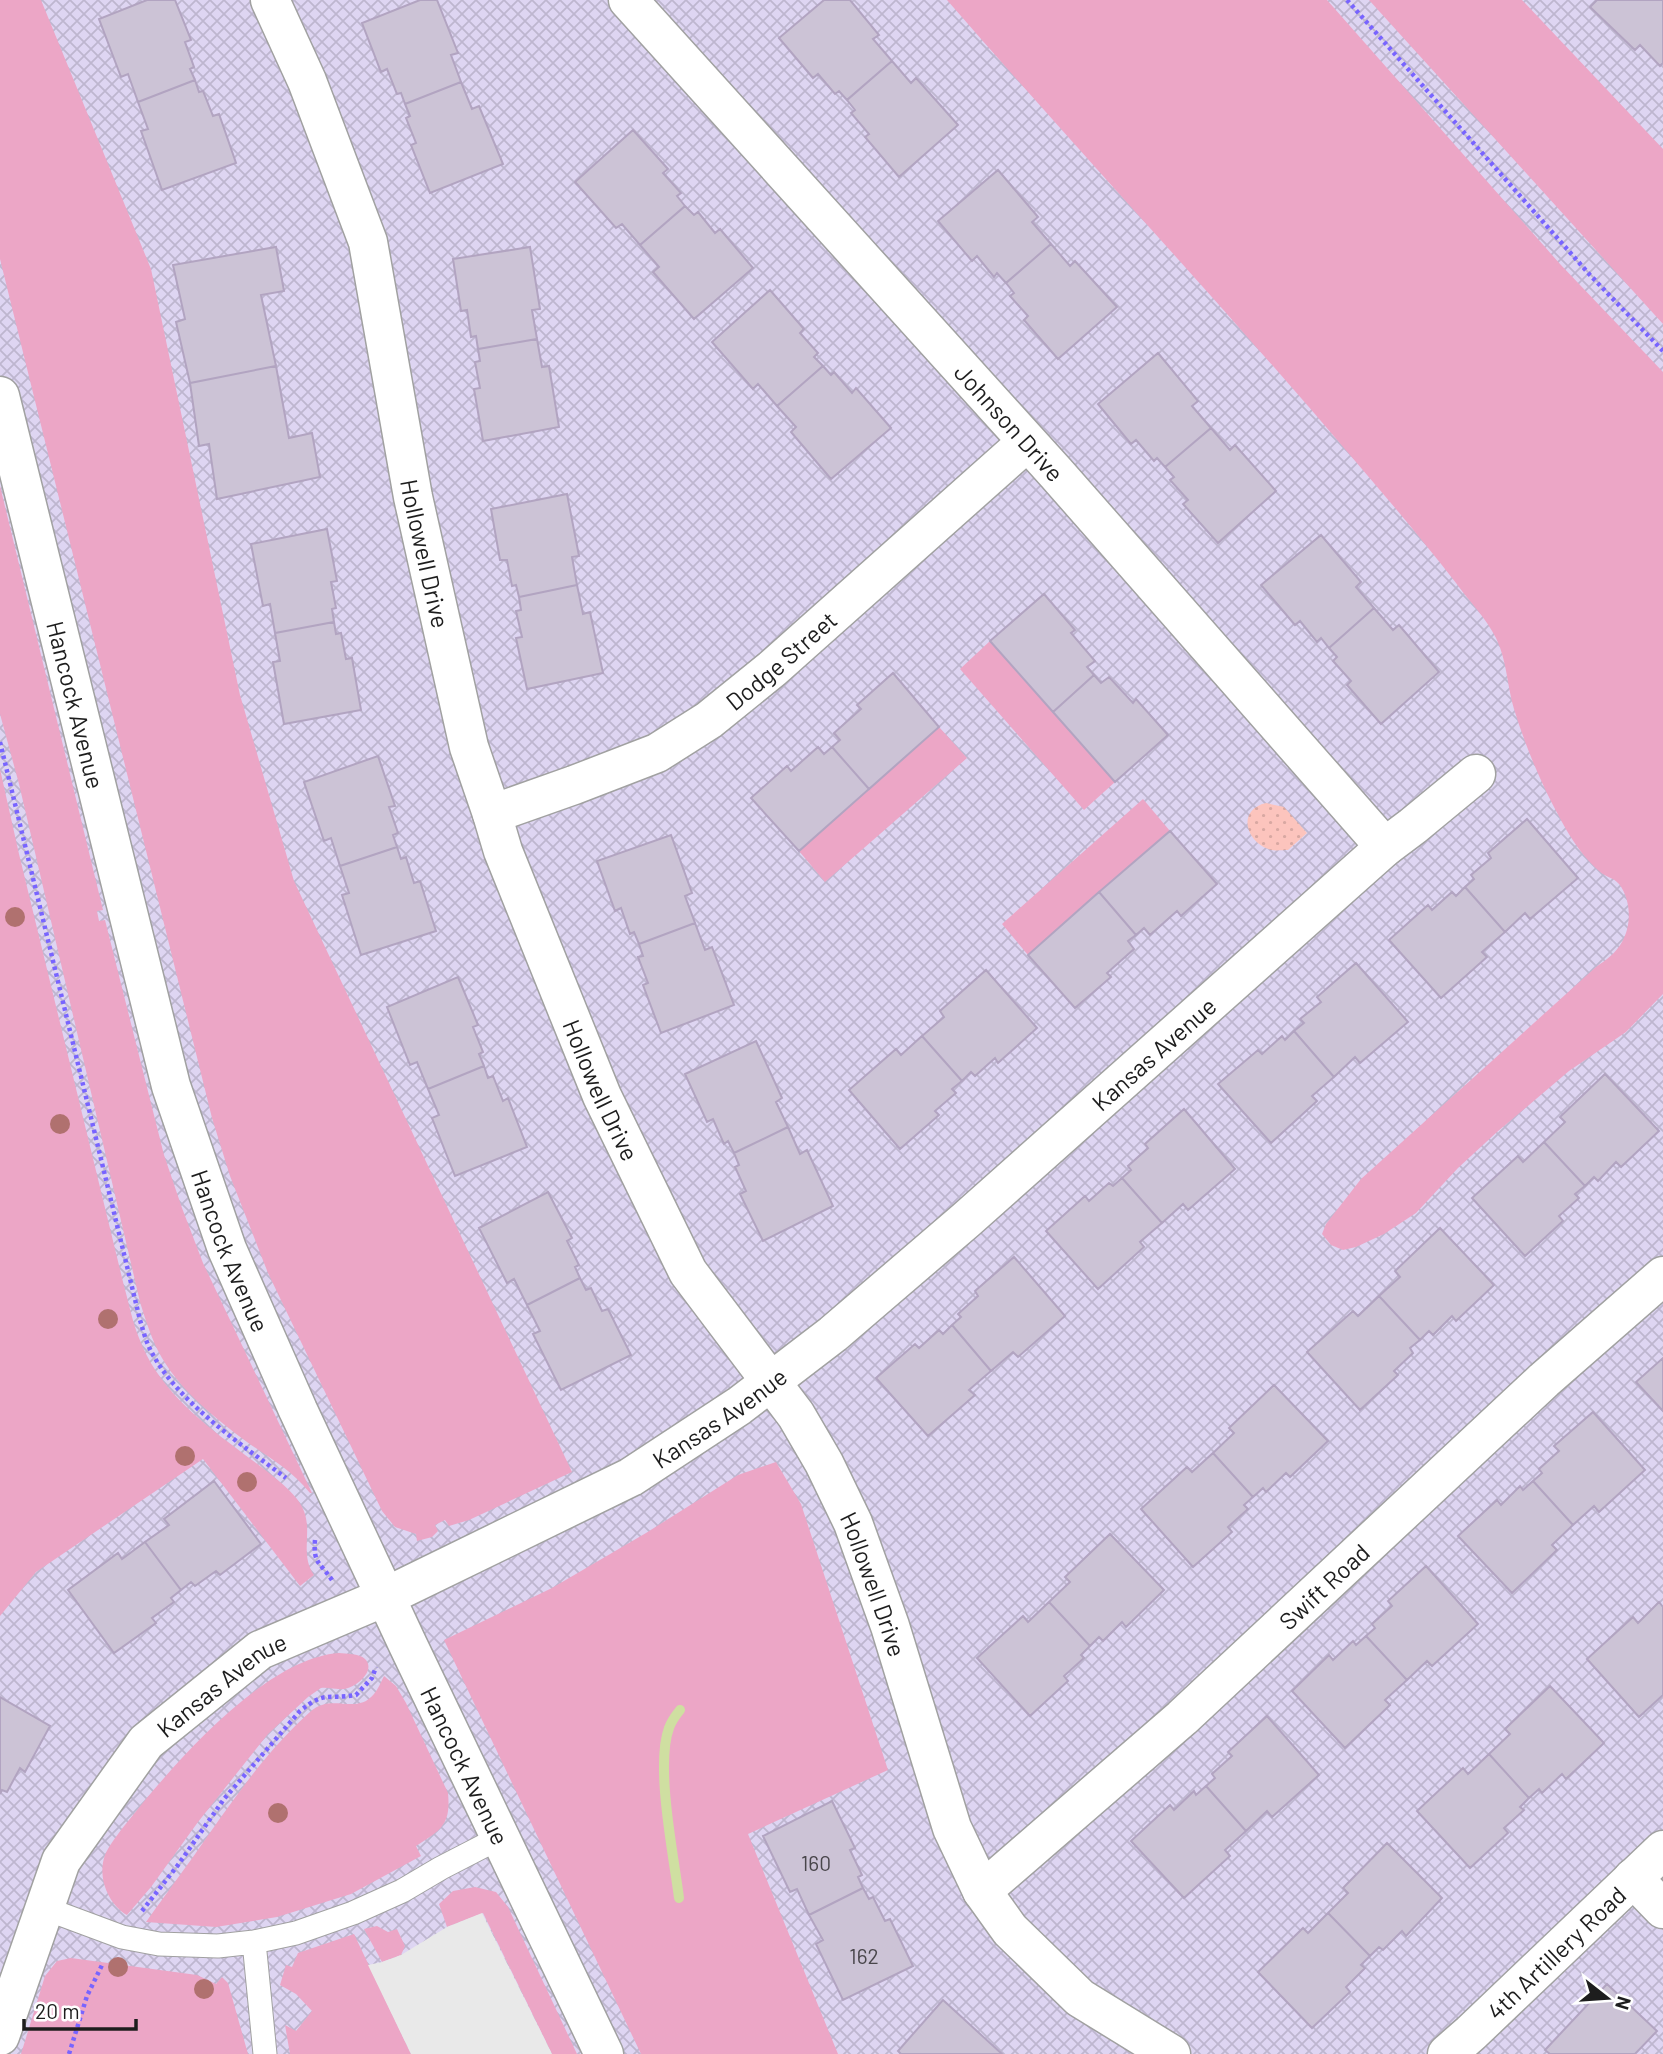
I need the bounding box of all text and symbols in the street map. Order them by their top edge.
street label: Johnson Drive [949,357,1070,487]
street label: Hollowell Drive [396,477,456,631]
street label: Dodge Street [719,604,842,716]
street label: Hancock Avenue [42,618,111,792]
street label: Kansas Avenue [1085,991,1221,1116]
street label: Hollowell Drive [558,1015,646,1165]
street label: Hancock Avenue [186,1166,276,1336]
street label: Kansas Avenue [647,1361,792,1474]
street label: Hollowell Drive [835,1507,913,1660]
street label: Swift Road [1272,1537,1375,1635]
street label: Kansas Avenue [150,1626,291,1742]
street label: Hancock Avenue [415,1681,516,1849]
house number: 160 [801,1850,831,1875]
street label: 4th Artillery Road [1480,1879,1631,2025]
house number: 162 [849,1943,879,1968]
north arrow [1572,1963,1642,2033]
scale bar [24,1988,136,2032]
text: N [1611,1994,1637,2013]
text: 20 m [35,1998,80,2023]

